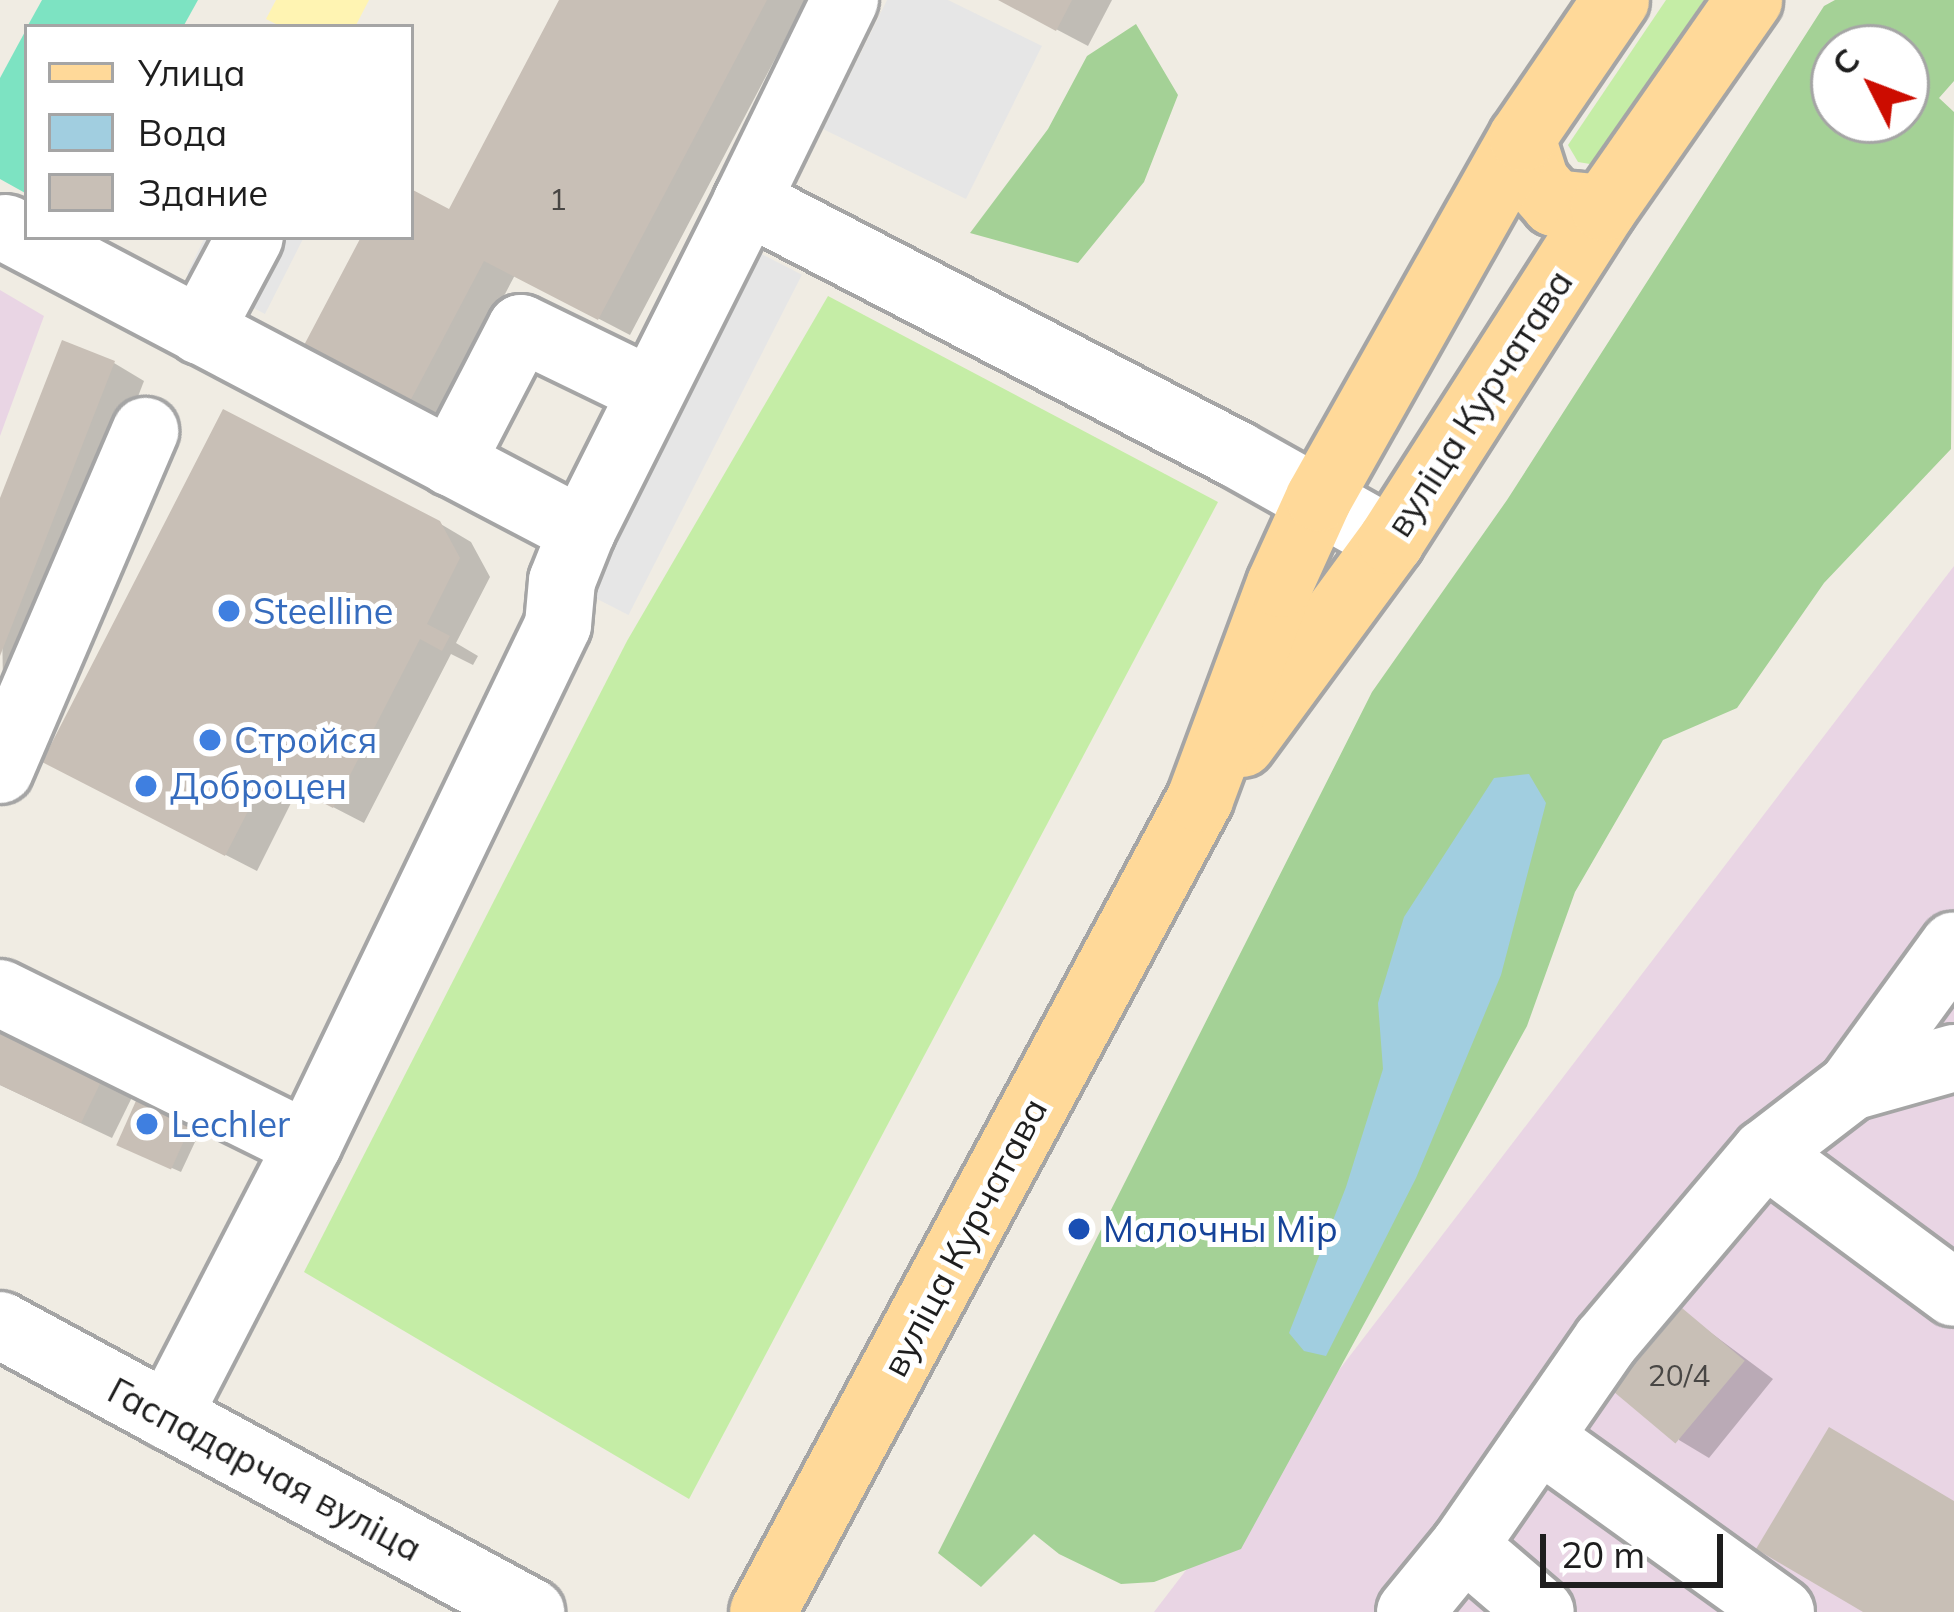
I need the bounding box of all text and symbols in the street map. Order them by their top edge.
legend [24,24,414,240]
north arrow [1810,24,1930,144]
text: С [1822,39,1868,84]
text: Улица [138,50,246,95]
text: Вода [138,110,227,155]
text: Здание [138,170,268,215]
house number: 1 [549,181,567,217]
street label: вуліца Курчатава [1377,262,1581,544]
place label: Steelline [253,589,393,633]
marker: Steelline [216,598,242,624]
place label: Стройся [234,718,377,762]
marker: Стройся [197,727,223,753]
place label: Доброцен [170,764,347,808]
marker: Доброцен [133,773,159,799]
street label: вуліца Курчатава [872,1091,1056,1383]
place label: Lechler [171,1102,290,1146]
marker: Lechler [134,1111,160,1137]
place label: Малочны Мір [1103,1207,1338,1251]
marker: Малочны Мір [1066,1216,1092,1242]
house number: 20/4 [1648,1357,1710,1393]
street label: Гаспадарчая вуліца [101,1368,429,1570]
scale bar [1546,1510,1729,1584]
text: 20 m [1561,1532,1645,1577]

